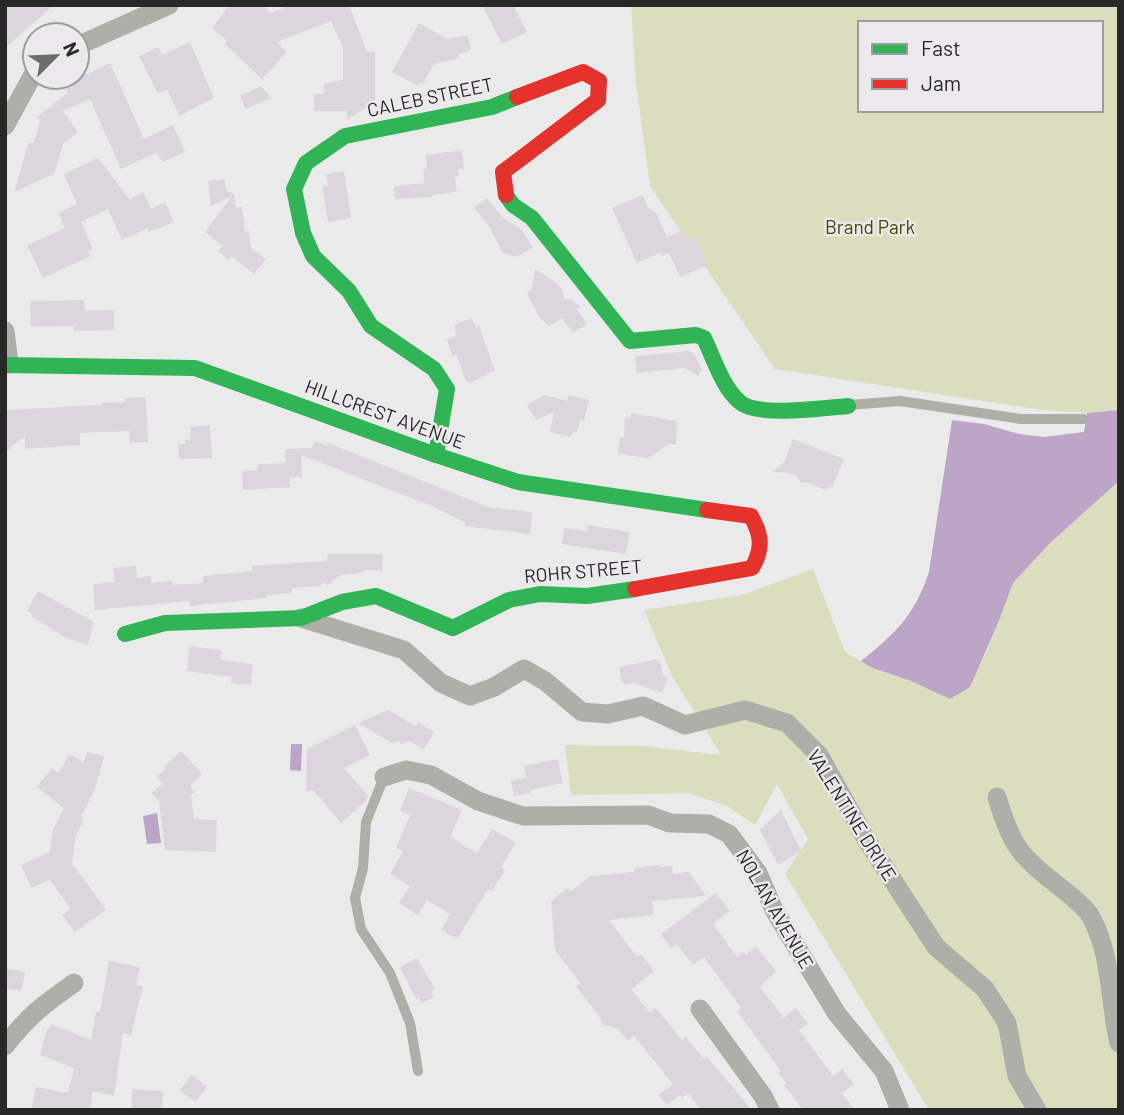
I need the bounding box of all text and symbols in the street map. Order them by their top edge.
north arrow [21,21,91,91]
legend [858,21,1103,112]
text: Fast [921,35,961,60]
text: N [59,38,85,59]
text: Jam [921,70,961,95]
street label: CALEB STREET [365,72,495,121]
park label: Brand Park [825,215,915,238]
street label: HILLCREST AVENUE [302,374,468,453]
street label: ROHR STREET [523,554,643,587]
street label: VALENTINE DRIVE [803,745,902,885]
street label: NOLAN AVENUE [732,845,819,973]

